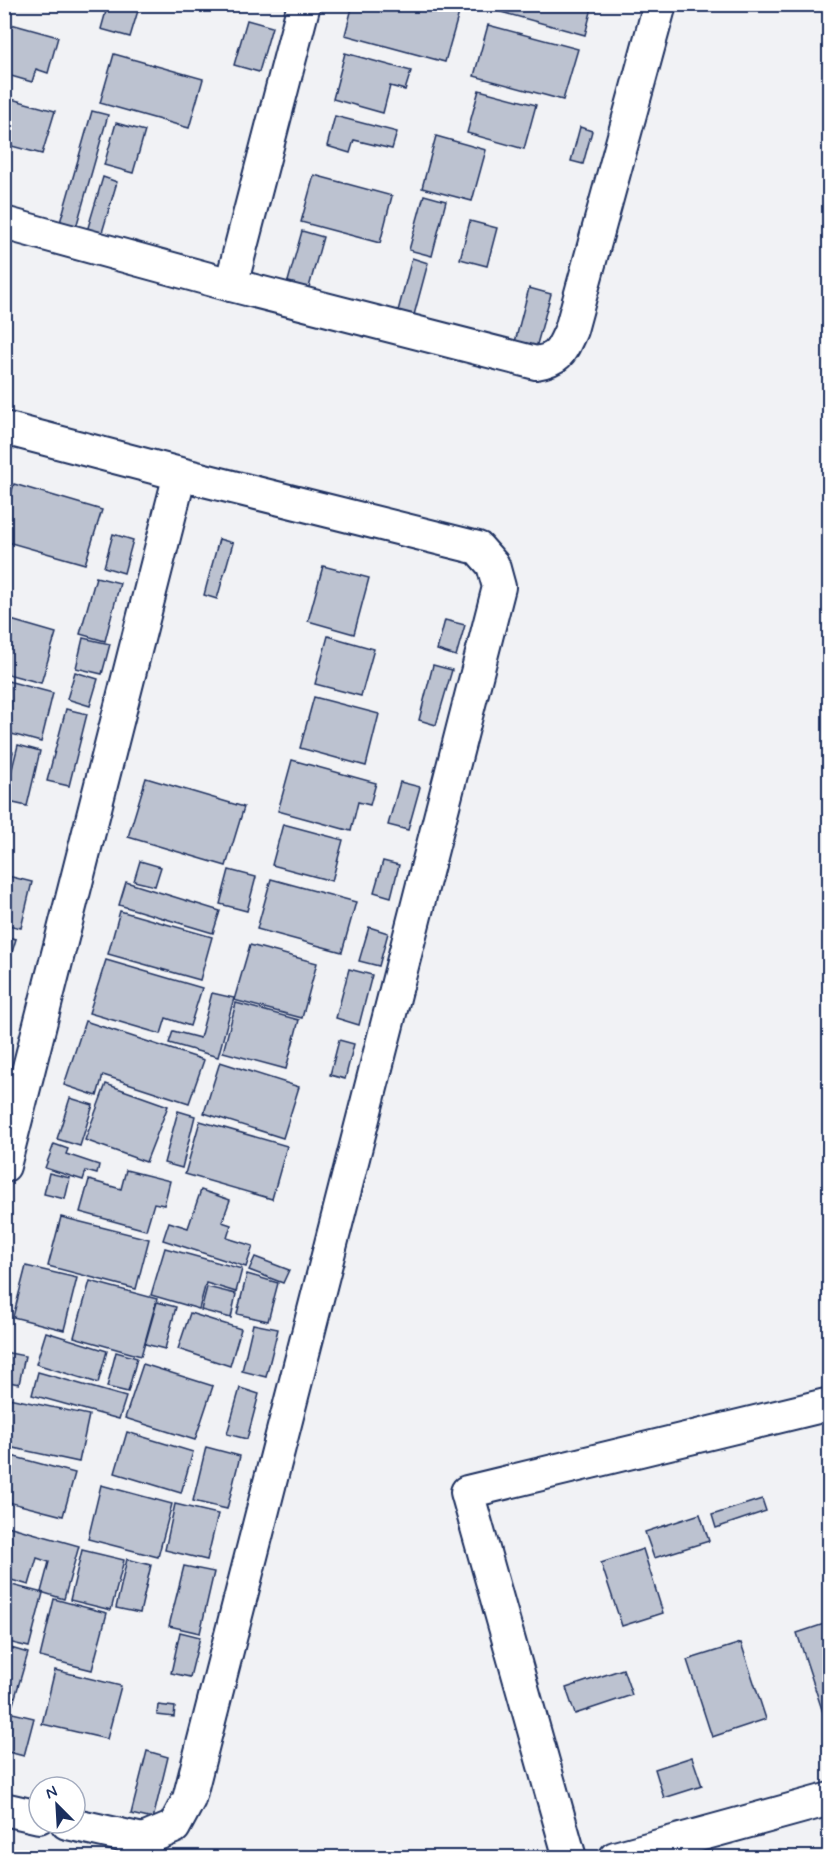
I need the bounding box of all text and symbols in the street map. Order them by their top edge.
north arrow [27,1775,87,1835]
text: N [42,1781,61,1804]

